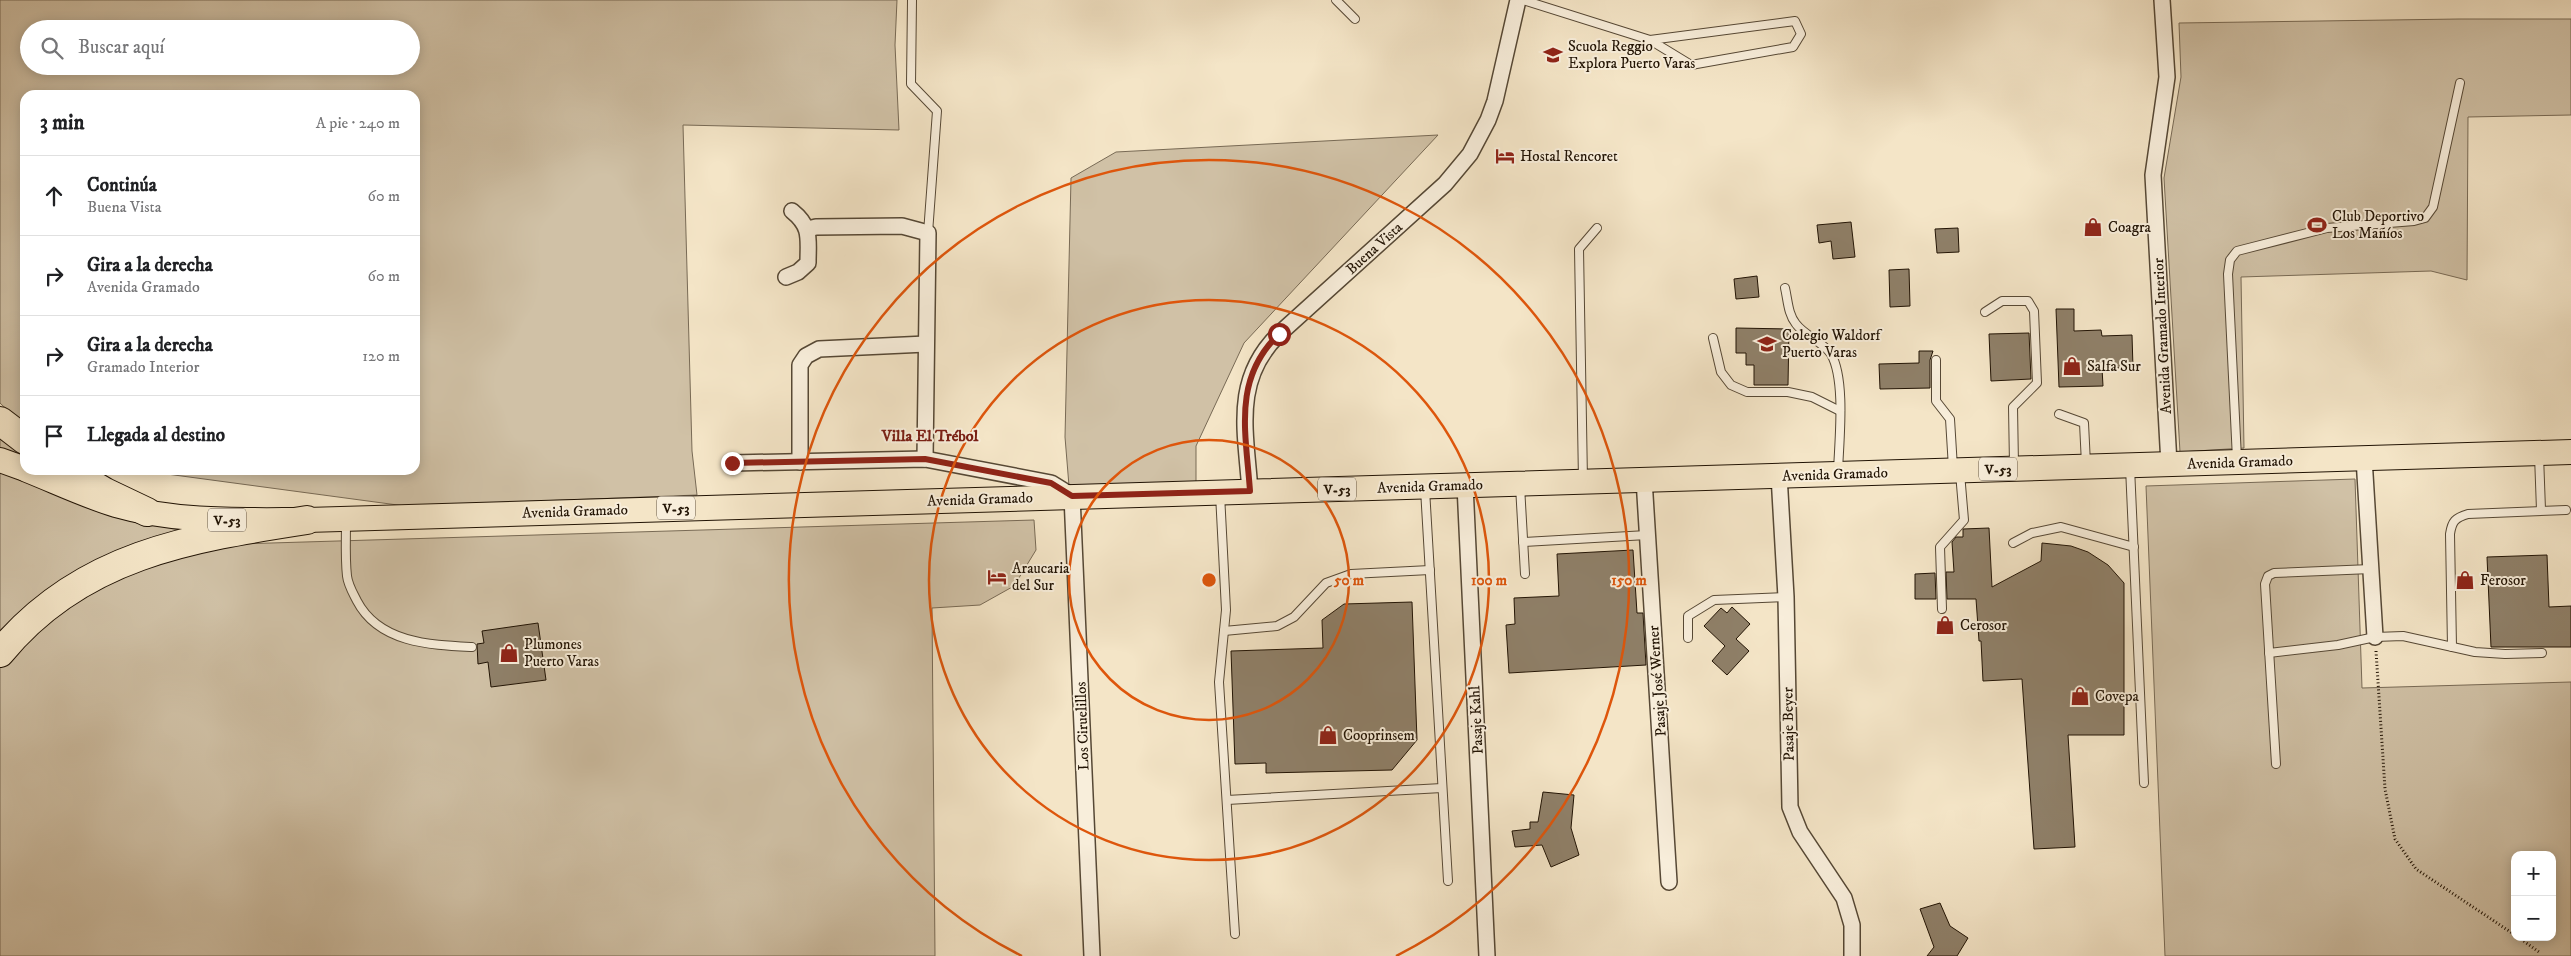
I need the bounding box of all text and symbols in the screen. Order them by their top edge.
search box [20,20,420,75]
icon: search [38,34,66,62]
text: Buscar aquí [78,36,164,59]
place label: Scuola Reggio Explora Puerto Varas [1568,37,1695,73]
school or university icon: Scuola Reggio Explora Puerto Varas [1542,44,1564,66]
text: 3 min [40,110,85,136]
text: A pie · 240 m [316,113,400,133]
hotel icon: Hostal Rencoret [1494,145,1516,167]
place label: Hostal Rencoret [1520,147,1618,166]
text: Continúa [87,174,157,197]
icon: ahead [40,182,68,210]
text: 60 m [368,186,400,206]
text: Buena Vista [87,197,161,217]
place label: Club Deportivo Los Mañíos [2332,207,2424,243]
sports icon: Club Deportivo Los Mañíos [2306,214,2328,236]
shop icon: Coagra [2082,216,2104,238]
street label: Buena Vista [1342,218,1407,279]
place label: Coagra [2108,218,2152,237]
text: Gira a la derecha [87,254,213,277]
street label: Avenida Gramado Interior [2149,257,2176,414]
icon: right [40,262,68,290]
text: 60 m [368,266,400,286]
text: Avenida Gramado [87,277,200,297]
route start [1268,323,1291,346]
place label: Colegio Waldorf Puerto Varas [1782,326,1883,362]
school or university icon: Colegio Waldorf Puerto Varas [1756,333,1778,355]
text: Gira a la derecha [87,334,213,357]
icon: right [40,342,68,370]
text: 120 m [362,346,400,366]
shop icon: Salfa Sur [2061,355,2083,377]
text: Gramado Interior [87,357,199,377]
place label: Salfa Sur [2087,357,2141,376]
icon: arrive [40,422,68,450]
text: Llegada al destino [87,424,225,447]
district label: Villa El Trébol [881,426,979,446]
street label: Avenida Gramado [2187,451,2293,474]
route end [721,452,744,475]
road number: V-53 [1979,458,2017,480]
street label: Avenida Gramado [1782,463,1888,486]
street label: Avenida Gramado [1377,475,1483,498]
road number: V-53 [1318,478,1356,500]
street label: Avenida Gramado [927,488,1033,511]
road number: V-53 [657,496,695,520]
street label: Avenida Gramado [522,500,628,523]
road number: V-53 [208,508,246,532]
place label: Araucaria del Sur [1012,559,1070,595]
hotel icon: Araucaria del Sur [986,566,1008,588]
shop icon: Ferosor [2454,569,2476,591]
centre of rings [1200,571,1218,589]
text: 50 m [1333,571,1365,590]
text: 100 m [1471,571,1508,590]
text: 150 m [1611,571,1647,590]
place label: Ferosor [2480,571,2526,590]
shop icon: Cerosor [1934,614,1956,636]
place label: Cerosor [1960,616,2007,635]
street label: Pasaje José Werner [1644,624,1671,737]
place label: Plumones Puerto Varas [524,635,599,671]
shop icon: Plumones Puerto Varas [498,642,520,664]
street label: Los Ciruelillos [1071,681,1094,771]
street label: Pasaje Kahl [1465,685,1488,755]
shop icon: Covepa [2069,685,2091,707]
street label: Pasaje Beyer [1778,686,1799,761]
place label: Covepa [2095,687,2140,706]
shop icon: Cooprinsem [1317,724,1339,746]
place label: Cooprinsem [1343,726,1415,745]
map controls [2511,851,2556,941]
button: + [2511,851,2556,896]
button: − [2511,896,2556,941]

